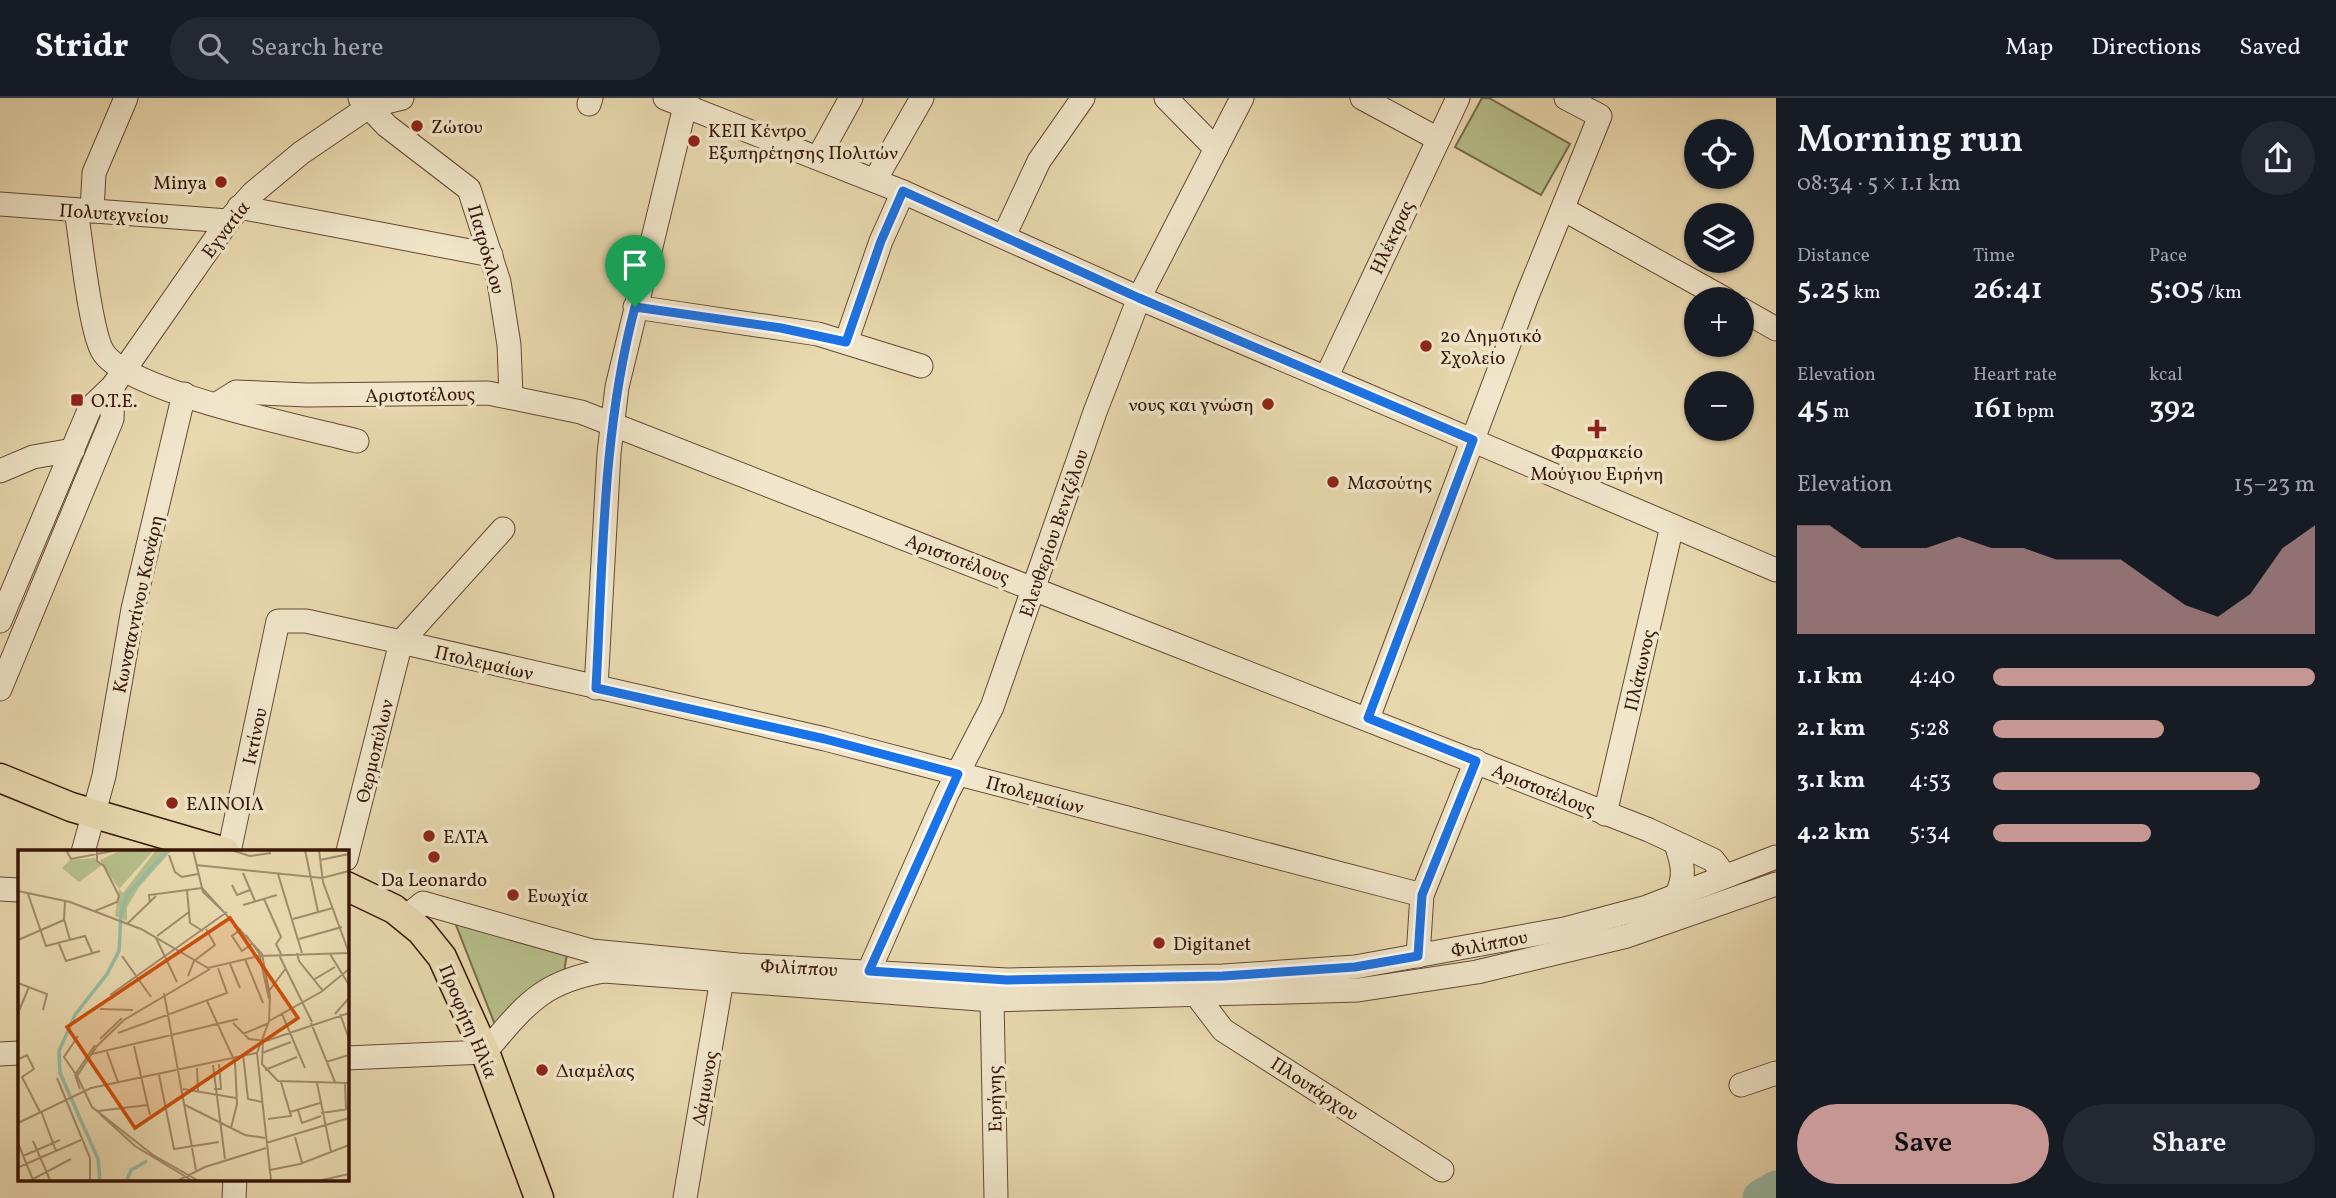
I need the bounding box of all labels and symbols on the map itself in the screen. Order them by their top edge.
place label: Ζώτου [431,115,483,141]
marker: Ζώτου [409,118,425,134]
place label: ΚΕΠ Κέντρο Εξυπηρέτησης Πολιτών [708,119,898,167]
marker: ΚΕΠ Κέντρο Εξυπηρέτησης Πολιτών [686,133,702,149]
place label: Minya [153,171,207,197]
marker: Minya [213,174,229,190]
street label: Εγνατία [196,196,257,264]
street label: Ηλέκτρας [1364,197,1421,279]
street label: Πολυτεχνείου [58,198,169,232]
street label: Πατρόκλου [460,202,510,297]
pin [605,235,665,307]
place label: 2ο Δημοτικό Σχολείο [1440,324,1542,372]
marker: 2ο Δημοτικό Σχολείο [1418,338,1434,354]
street label: Αριστοτέλους [365,382,475,410]
place label: Ο.Τ.Ε. [91,389,137,415]
marker: Ο.Τ.Ε. [69,392,85,408]
place label: νους και γνώση [1128,393,1254,419]
marker: νους και γνώση [1260,396,1276,412]
marker: Φαρμακείο Μούγιου Ειρήνη [1589,421,1605,437]
place label: Φαρμακείο Μούγιου Ειρήνη [1530,440,1664,488]
street label: Ελευθερίου Βενιζέλου [1014,446,1096,621]
place label: Μασούτης [1347,471,1432,497]
marker: Μασούτης [1325,474,1341,490]
street label: Κωνσταντίνου Κανάρη [107,513,171,696]
street label: Αριστοτέλους [901,528,1013,592]
street label: Πλάτωνος [1619,627,1663,714]
street label: Πτολεμαίων [432,640,535,688]
street label: Θερμοπύλων [351,697,401,806]
street label: Ικτίνου [237,705,275,767]
street label: Αριστοτέλους [1488,758,1599,823]
street label: Πτολεμαίων [983,770,1086,821]
place label: ΕΛΙΝΟΙΛ [186,792,264,818]
marker: ΕΛΙΝΟΙΛ [164,795,180,811]
place label: ΕΛΤΑ [443,825,489,851]
marker: ΕΛΤΑ [421,828,437,844]
marker: Da Leonardo [426,849,442,865]
inset map [18,850,348,1180]
place label: Da Leonardo [381,868,487,894]
place label: Ευωχία [527,884,589,910]
marker: Ευωχία [505,887,521,903]
street label: Φιλίππου [1449,925,1530,965]
place label: Digitanet [1173,932,1251,958]
marker: Digitanet [1151,935,1167,951]
street label: Φιλίππου [759,954,838,984]
street label: Προφήτη Ηλία [431,961,503,1083]
street label: Δάμωνος [687,1049,725,1128]
street label: Πλουτάρχου [1265,1052,1363,1128]
place label: Διαμέλας [556,1059,635,1085]
marker: Διαμέλας [534,1062,550,1078]
street label: Ειρήνης [982,1065,1010,1133]

